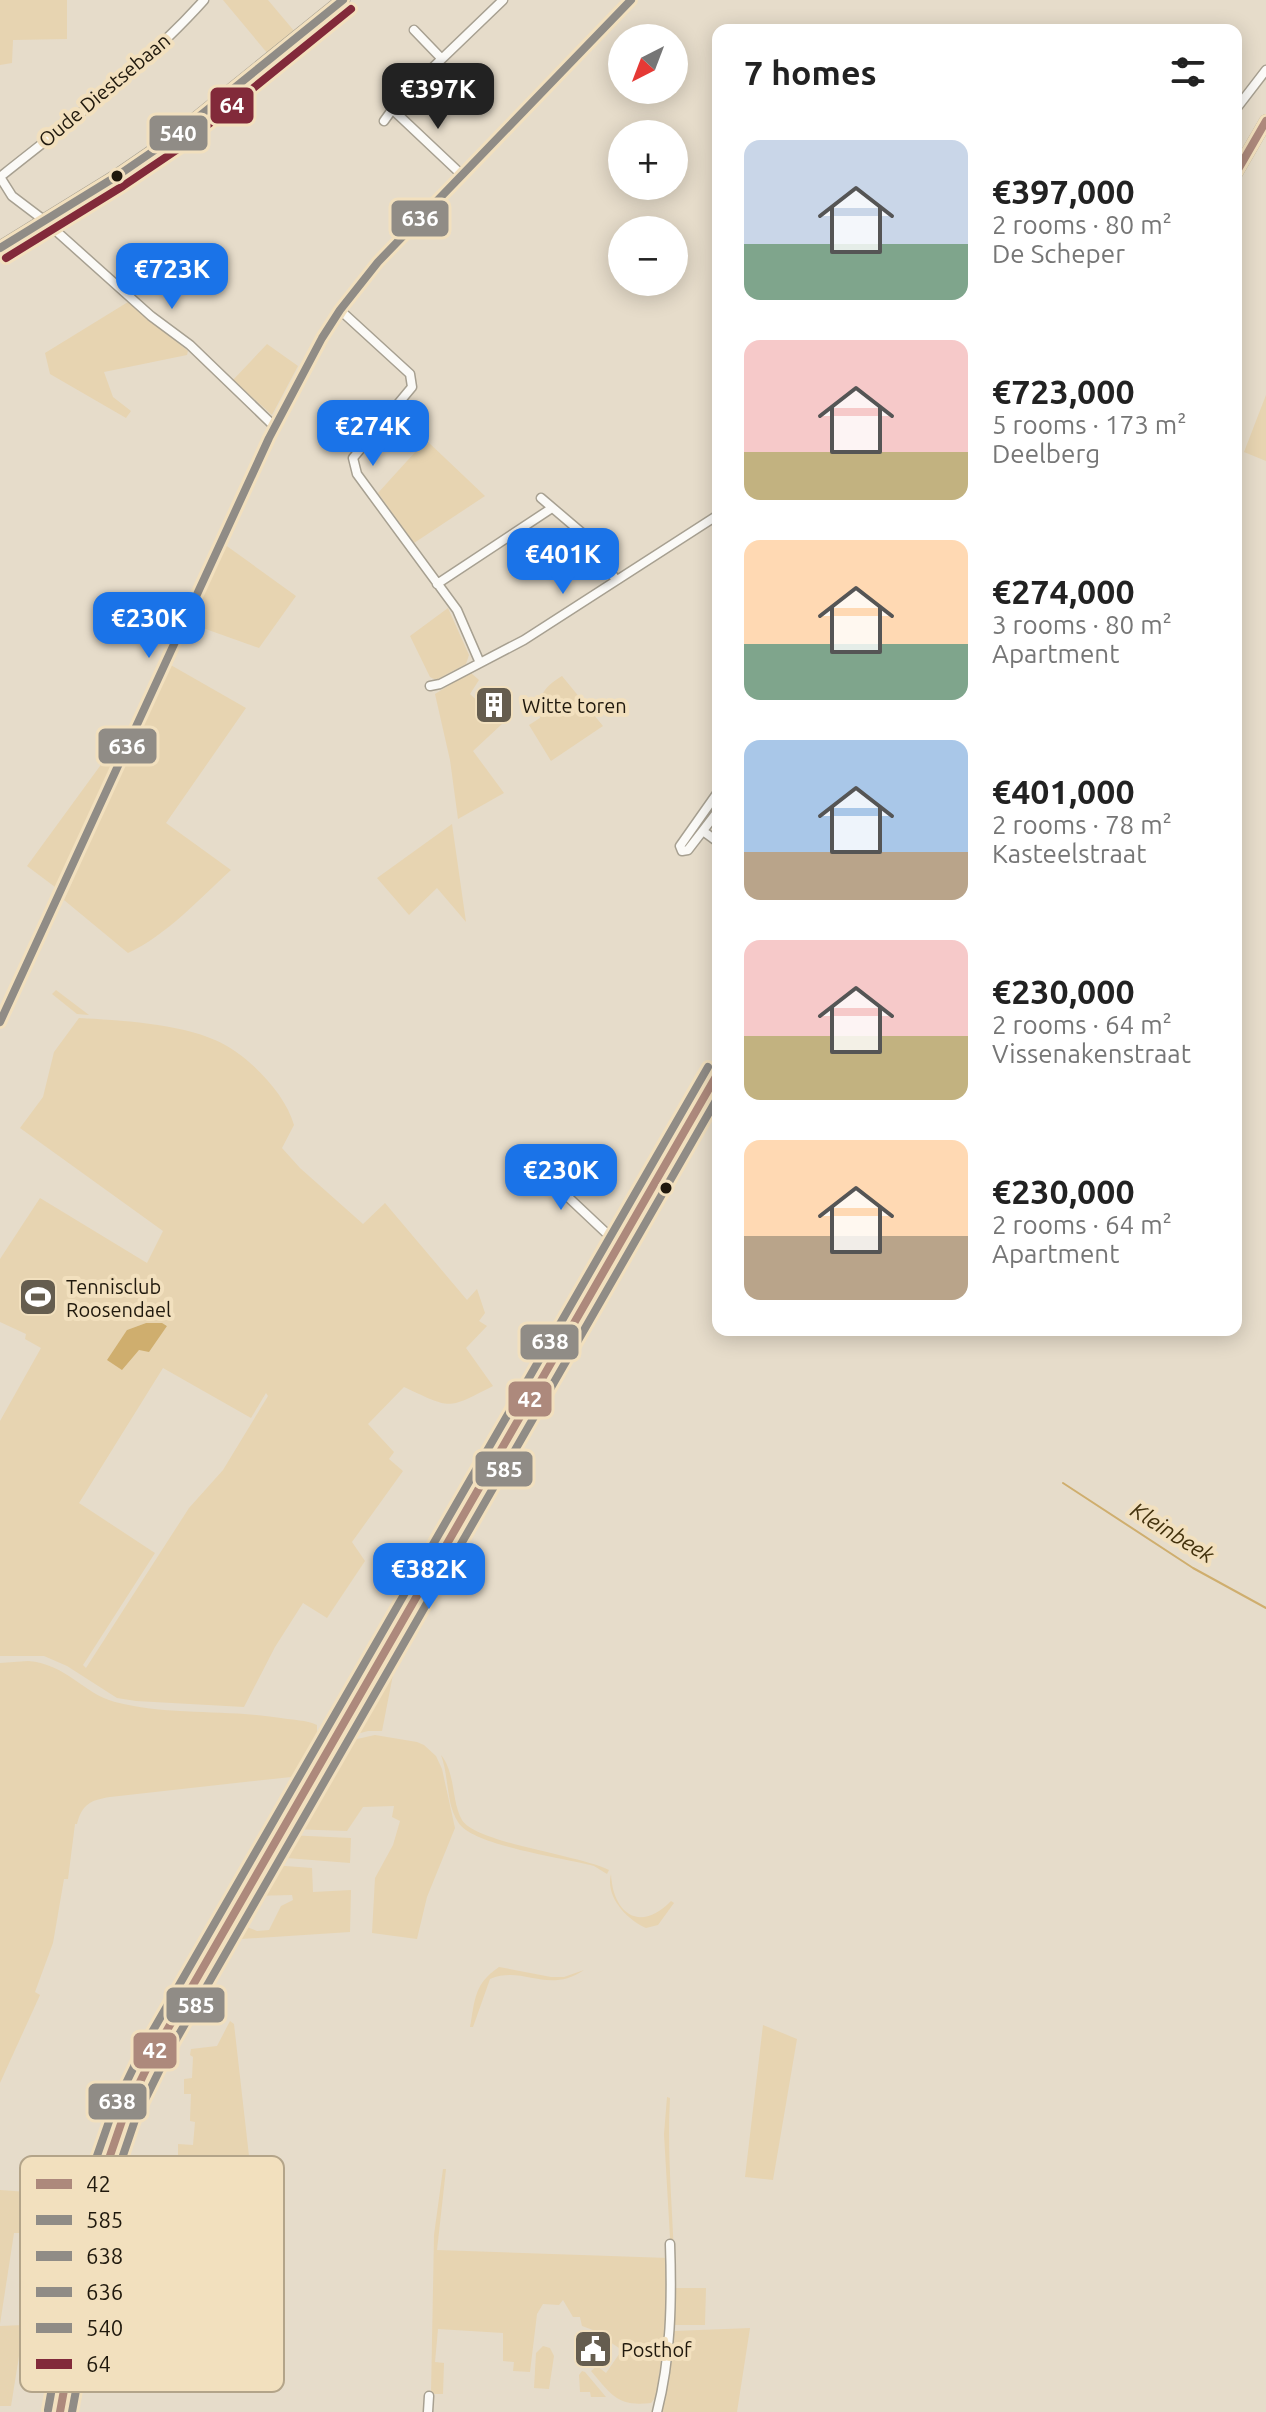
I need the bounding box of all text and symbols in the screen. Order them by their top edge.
north arrow [608,24,688,104]
map controls [608,24,688,296]
street label: Oude Diestsebaan [34,28,174,152]
icon: filters [1166,50,1210,94]
text: 7 homes [744,53,877,91]
pin: €397K [382,63,494,131]
text: €397K [400,74,476,103]
line badge: 64 [209,86,255,125]
text: 64 [220,92,244,117]
line badge: 540 [148,114,209,152]
text: 540 [159,120,197,145]
button: + [608,120,688,200]
unlabelled marker [109,168,125,184]
icon: home [808,172,904,268]
text: €397,000 [992,172,1135,210]
line badge: 636 [390,199,450,238]
text: 636 [401,205,439,230]
text: 2 rooms · 80 m² [992,210,1172,239]
button: − [608,216,688,296]
text: De Scheper [992,239,1125,268]
pin: €723K [116,243,228,311]
text: €723K [134,254,210,283]
icon: home [808,372,904,468]
text: €723,000 [992,372,1135,410]
pin: €274K [317,400,429,468]
text: 5 rooms · 173 m² [992,410,1187,439]
text: €274K [335,411,411,440]
text: Deelberg [992,439,1100,468]
pin: €401K [507,528,619,596]
text: €401K [525,539,601,568]
icon: home [808,572,904,668]
text: €274,000 [992,572,1135,610]
pin: €230K [93,592,205,660]
text: €230K [111,603,187,632]
text: 3 rooms · 80 m² [992,610,1172,639]
text: Apartment [992,639,1119,668]
building icon: Witte toren [473,684,515,726]
place label: Witte toren [522,694,627,717]
line badge: 636 [97,727,158,765]
text: 636 [108,733,146,758]
icon: home [808,772,904,868]
text: €401,000 [992,772,1135,810]
text: 2 rooms · 78 m² [992,810,1172,839]
text: Kasteelstraat [992,839,1146,868]
icon: home [808,972,904,1068]
text: €230,000 [992,972,1135,1010]
text: 2 rooms · 64 m² [992,1010,1172,1039]
text: Vissenakenstraat [992,1039,1191,1068]
pin: €230K [505,1144,617,1212]
text: €230K [523,1155,599,1184]
icon: home [808,1172,904,1268]
text: €230,000 [992,1172,1135,1210]
unlabelled marker [658,1180,674,1196]
text: 2 rooms · 64 m² [992,1210,1172,1239]
text: Apartment [992,1239,1119,1268]
place label: Tennisclub Roosendael [66,1275,171,1321]
sports icon: Tennisclub Roosendael [17,1276,59,1318]
line badge: 638 [519,1323,580,1361]
text: 638 [531,1328,569,1353]
line badge: 42 [507,1380,553,1418]
text: 42 [518,1386,542,1411]
line badge: 585 [474,1450,534,1488]
text: 585 [485,1456,523,1481]
water label: Kleinbeek [1127,1497,1220,1568]
pin: €382K [373,1543,485,1611]
text: €382K [391,1554,467,1583]
line badge: 585 [165,1986,226,2024]
text: 585 [177,1992,215,2017]
line badge: 42 [132,2031,178,2070]
text: 42 [143,2037,167,2062]
line badge: 638 [87,2082,148,2121]
text: 638 [98,2088,136,2113]
legend [20,2156,284,2392]
text: 42 [86,2171,111,2196]
text: 585 [86,2207,123,2232]
text: 638 [86,2243,123,2268]
text: 636 [86,2279,123,2304]
text: 540 [86,2315,123,2340]
public building icon: Posthof [572,2328,614,2370]
place label: Posthof [621,2338,692,2361]
text: 64 [86,2351,111,2376]

